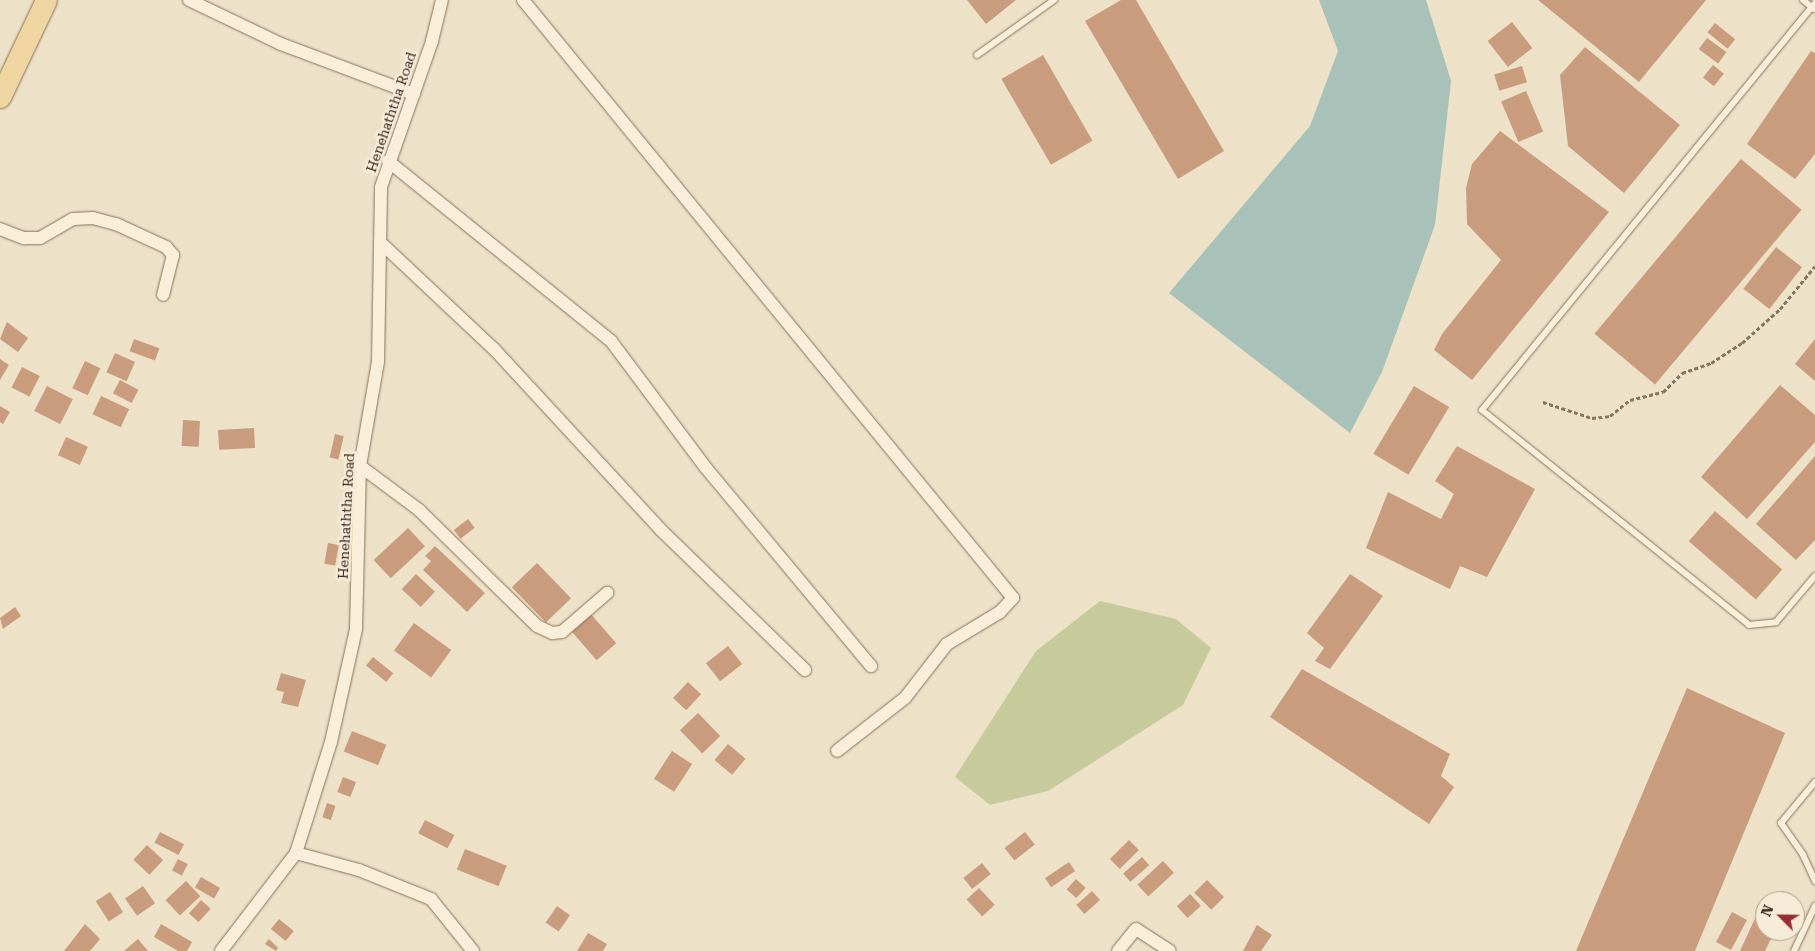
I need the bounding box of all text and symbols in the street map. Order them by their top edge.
street label: Henehaththa Road [362,50,420,174]
street label: Henehaththa Road [334,452,358,580]
north arrow [1755,891,1805,941]
text: N [1758,902,1777,919]

